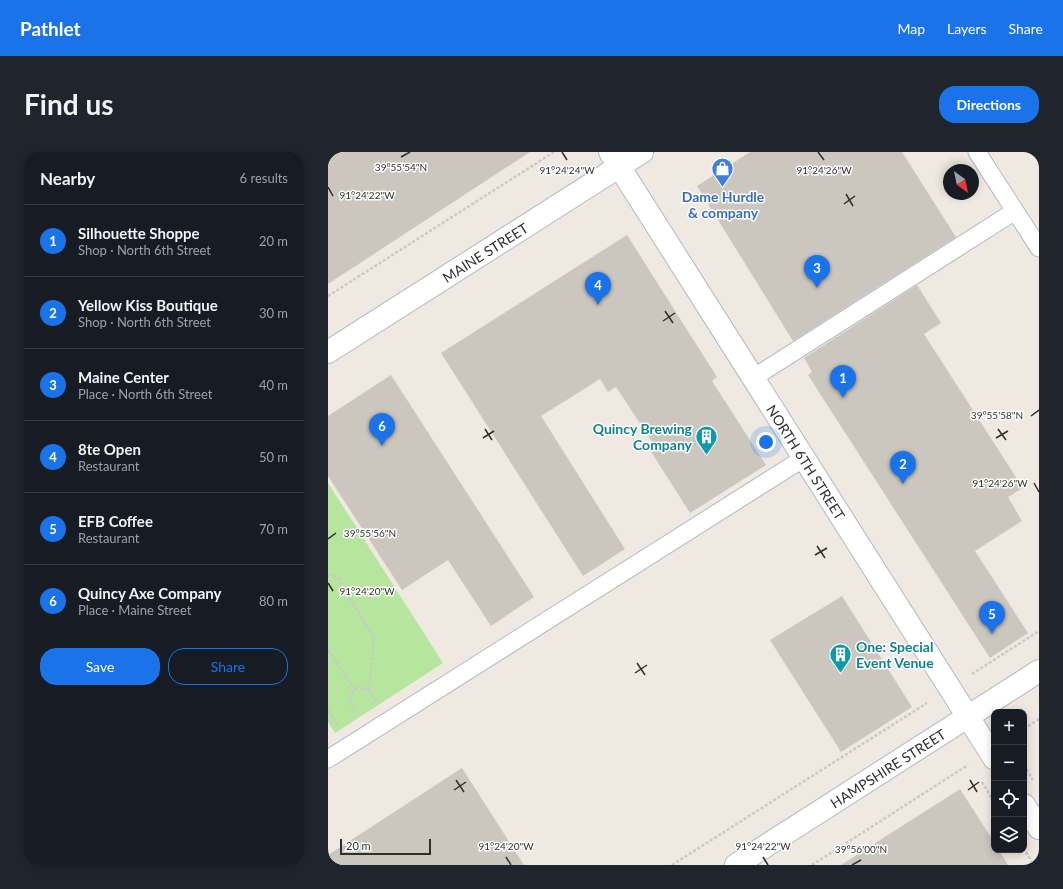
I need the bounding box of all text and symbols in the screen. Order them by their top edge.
text: Pathlet [20,17,81,40]
text: Map [897,20,925,37]
text: Layers [947,20,987,37]
text: Share [1009,20,1043,37]
button: Directions [939,86,1039,123]
text: Find us [24,87,114,121]
shop icon: Dame Hurdle & company [710,155,736,188]
text: 39°55'54"N [375,161,427,173]
text: 91°24'24"W [539,164,595,176]
text: 91°24'26"W [796,164,852,176]
north arrow [943,164,979,200]
text: Nearby [40,168,95,189]
text: 6 results [240,170,288,186]
place label: Dame Hurdle & company [682,188,765,221]
text: 91°24'22"W [339,189,395,201]
street label: MAINE STREET [439,218,531,286]
text: Silhouette Shoppe [78,224,200,242]
text: 1 [49,233,57,249]
text: 20 m [259,233,288,249]
text: Shop · North 6th Street [78,242,211,258]
pin: 3 [804,255,830,288]
pin: 4 [585,272,611,305]
text: Yellow Kiss Boutique [78,296,218,314]
text: 2 [49,305,57,321]
text: 30 m [259,305,288,321]
text: Shop · North 6th Street [78,314,211,330]
pin: 1 [830,365,856,398]
text: Maine Center [78,368,169,386]
text: 3 [49,377,57,393]
text: 40 m [259,377,288,393]
text: Place · North 6th Street [78,386,212,402]
street label: NORTH 6TH STREET [764,401,850,523]
text: 39°55'58"N [971,409,1023,421]
pin: 6 [369,413,395,446]
place label: Quincy Brewing Company [593,420,693,453]
building icon: Quincy Brewing Company [694,423,720,456]
your location [756,432,776,452]
text: 8te Open [78,440,141,458]
text: 4 [49,449,57,465]
text: 50 m [259,449,288,465]
pin: 2 [890,451,916,484]
text: Restaurant [78,458,140,474]
text: 91°24'26"W [972,477,1028,489]
text: EFB Coffee [78,512,153,530]
text: 5 [49,521,57,537]
text: 70 m [259,521,288,537]
text: 39°55'56"N [344,527,396,539]
text: Restaurant [78,530,140,546]
text: Quincy Axe Company [78,584,221,602]
text: 91°24'20"W [339,585,395,597]
text: 6 [49,593,57,609]
text: 80 m [259,593,288,609]
pin: 5 [979,601,1005,634]
text: Place · Maine Street [78,602,191,618]
place label: One: Special Event Venue [856,638,934,671]
building icon: One: Special Event Venue [828,641,854,674]
button: Save [40,648,160,685]
button: Share [168,648,288,685]
map controls [991,709,1027,853]
button: + [991,709,1027,745]
street label: HAMPSHIRE STREET [827,724,949,811]
button: − [991,745,1027,781]
button: locate [991,781,1027,817]
button: layers [991,817,1027,853]
scale bar [340,837,431,856]
text: 20 m [346,839,371,852]
text: 91°24'20"W [478,840,534,852]
text: 91°24'22"W [735,840,791,852]
text: 39°56'00"N [835,843,887,855]

